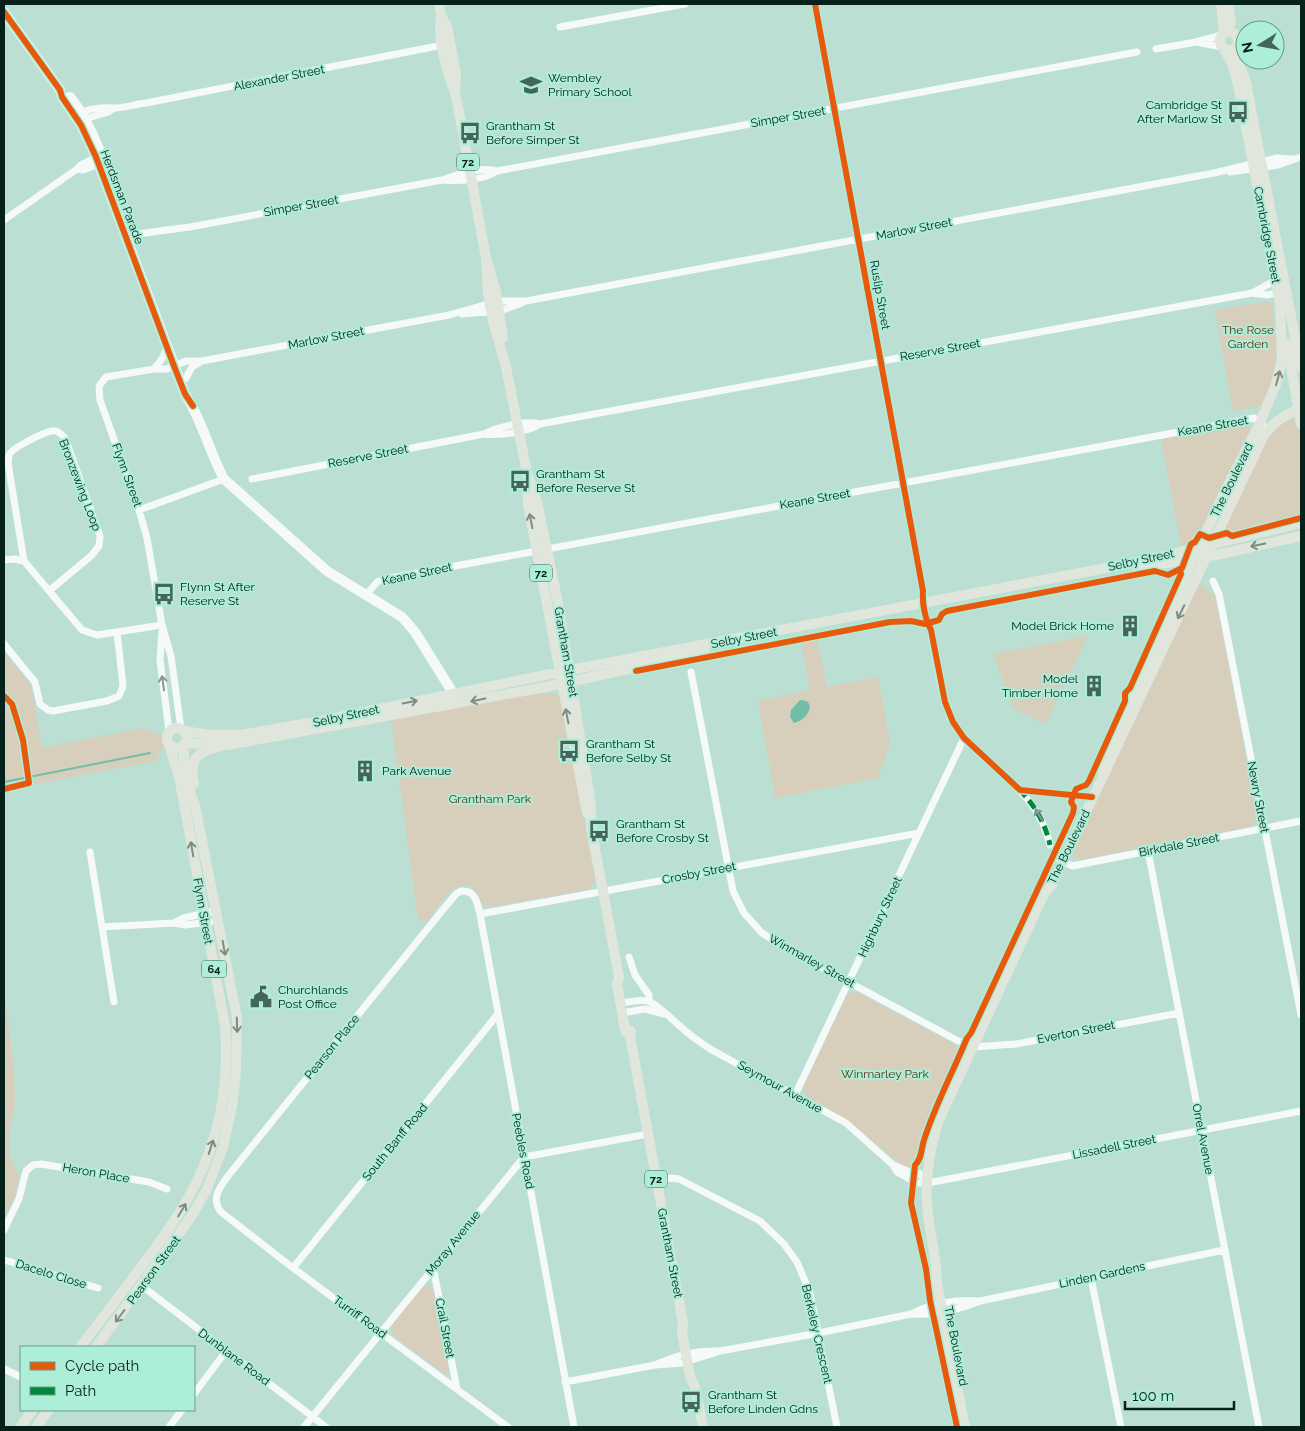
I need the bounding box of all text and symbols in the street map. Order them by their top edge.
north arrow [1235,20,1285,70]
text: N [1238,41,1256,54]
street label: Alexander Street [232,62,326,94]
place label: Wembley Primary School [548,71,632,99]
school or university icon: Wembley Primary School [518,72,544,98]
place label: Cambridge St After Marlow St [1137,98,1222,126]
bus stop icon: Cambridge St After Marlow St [1225,99,1251,125]
street label: Simper Street [750,104,826,130]
place label: Grantham St Before Simper St [486,119,580,147]
bus stop icon: Grantham St Before Simper St [457,120,483,146]
street label: Herdsman Parade [98,148,146,246]
road number: 72 [457,154,479,170]
street label: Cambridge Street [1251,185,1283,285]
street label: Simper Street [263,193,339,219]
street label: Marlow Street [875,215,953,243]
street label: Ruslip Street [867,259,893,331]
park label: The Rose Garden [1222,323,1274,351]
street label: Marlow Street [287,324,365,352]
street label: Reserve Street [899,336,981,364]
one-way arrow [1273,370,1283,386]
street label: Keane Street [1177,413,1249,439]
street label: Bronzewing Loop [56,437,104,533]
street label: The Boulevard [1208,440,1256,520]
street label: Flynn Street [109,441,145,509]
street label: Reserve Street [327,441,409,471]
place label: Grantham St Before Reserve St [536,467,635,495]
bus stop icon: Grantham St Before Reserve St [507,468,533,494]
street label: Keane Street [779,486,851,512]
one-way arrow [525,514,535,530]
one-way arrow [1250,541,1266,551]
street label: Selby Street [1107,546,1175,574]
street label: Keane Street [381,560,453,588]
road number: 72 [530,564,552,582]
place label: Flynn St After Reserve St [180,580,255,608]
bus stop icon: Flynn St After Reserve St [151,581,177,607]
one-way arrow [1176,604,1185,619]
street label: Grantham Street [551,606,581,698]
building icon: Model Brick Home [1117,613,1143,639]
place label: Model Brick Home [1011,619,1114,633]
street label: Selby Street [710,625,778,651]
place label: Model Timber Home [1002,672,1079,700]
building icon: Model Timber Home [1081,673,1107,699]
one-way arrow [158,675,168,691]
one-way arrow [471,696,487,706]
one-way arrow [402,697,418,707]
street label: Selby Street [312,702,380,730]
one-way arrow [562,709,571,725]
place label: Grantham St Before Selby St [586,737,671,765]
bus stop icon: Grantham St Before Selby St [556,738,582,764]
building icon: Park Avenue [352,758,378,784]
street label: Newry Street [1244,760,1272,834]
place label: Park Avenue [382,764,451,778]
park label: Grantham Park [449,792,532,806]
street label: The Boulevard [1045,807,1093,887]
one-way arrow [1034,809,1044,823]
place label: Grantham St Before Crosby St [616,817,709,845]
bus stop icon: Grantham St Before Crosby St [586,818,612,844]
street label: Birkdale Street [1138,830,1220,860]
one-way arrow [186,842,196,858]
street label: Crosby Street [661,859,737,887]
street label: Highbury Street [855,875,905,959]
street label: Flynn Street [190,877,216,945]
street label: Winmarley Street [766,931,858,991]
one-way arrow [220,940,229,956]
road number: 64 [202,961,226,978]
place label: Churchlands Post Office [278,983,348,1011]
public building icon: Churchlands Post Office [248,984,274,1010]
street label: Pearson Place [302,1012,362,1082]
one-way arrow [232,1016,242,1032]
street label: Everton Street [1036,1018,1116,1046]
street label: Seymour Avenue [735,1058,825,1116]
park label: Winmarley Park [841,1067,930,1081]
street label: South Banff Road [359,1100,431,1184]
street label: Orrel Avenue [1189,1102,1217,1176]
street label: Peebles Road [509,1112,537,1190]
street label: Lissadell Street [1071,1132,1157,1162]
one-way arrow [207,1140,216,1155]
street label: Heron Place [61,1160,131,1186]
road number: 72 [645,1170,667,1188]
one-way arrow [178,1203,188,1217]
street label: Grantham Street [654,1207,686,1299]
street label: Moray Avenue [423,1208,483,1278]
street label: Pearson Street [124,1233,184,1307]
street label: Dacelo Close [14,1257,88,1291]
street label: Linden Gardens [1058,1259,1147,1291]
street label: Berkeley Crescent [799,1283,835,1385]
street label: Turriff Road [330,1293,390,1341]
street label: Crail Street [432,1297,458,1359]
street label: The Boulevard [941,1305,971,1387]
one-way arrow [115,1309,125,1323]
street label: Dunblane Road [196,1326,272,1388]
legend [20,1346,195,1411]
text: Cycle path [65,1357,139,1375]
scale bar [1125,1378,1234,1410]
text: Path [65,1382,96,1400]
text: 100 m [1132,1387,1174,1405]
place label: Grantham St Before Linden Gdns [708,1388,818,1416]
bus stop icon: Grantham St Before Linden Gdns [678,1389,704,1415]

